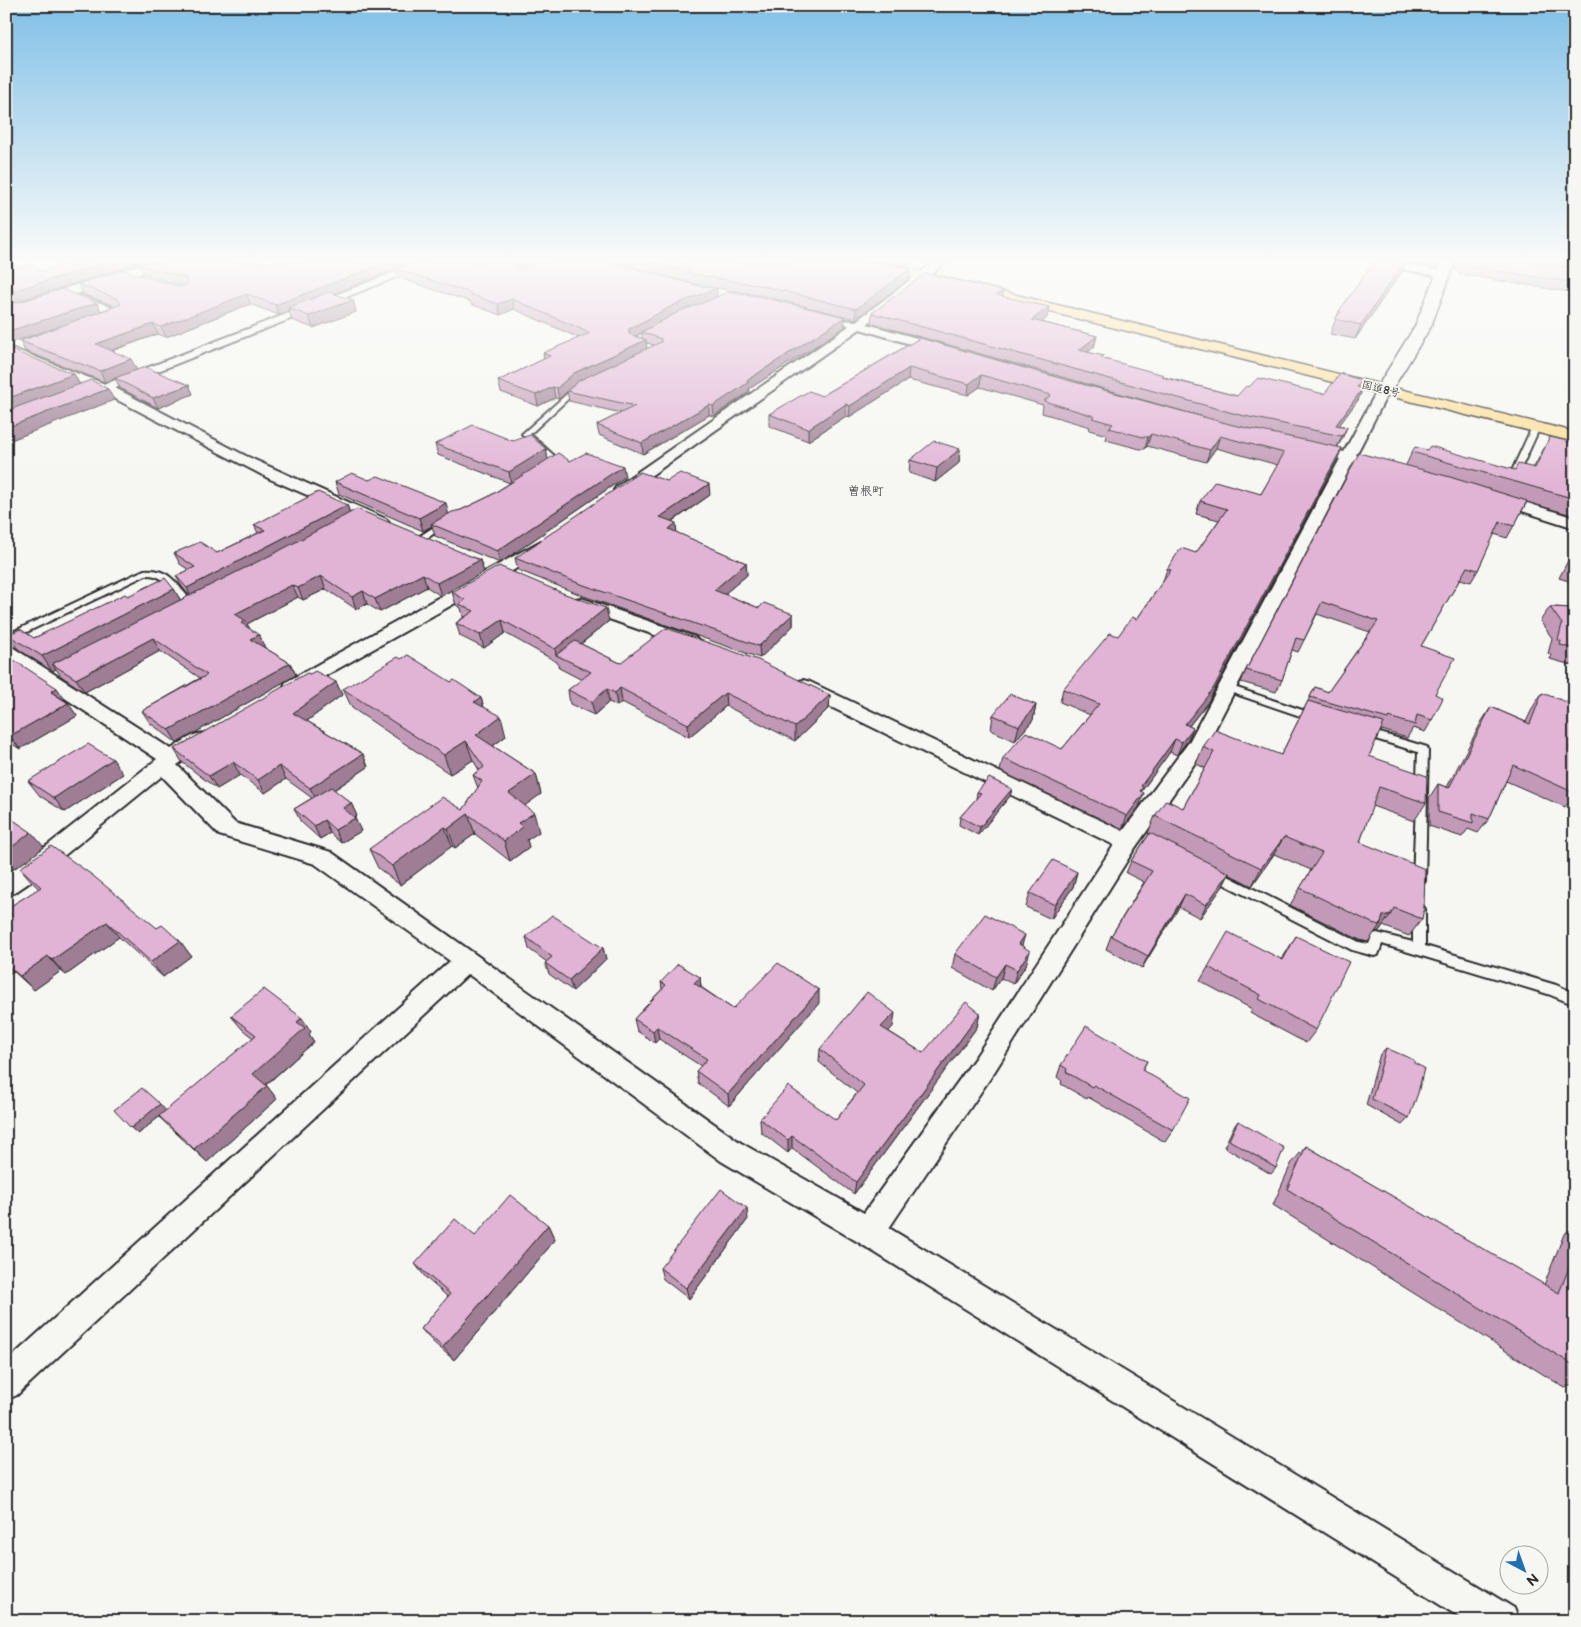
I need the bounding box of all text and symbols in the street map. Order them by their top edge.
street label: 国道8号 [1360,378,1402,400]
district label: 曽根町 [848,484,884,499]
north arrow [1498,1544,1548,1594]
text: N [1523,1570,1542,1589]

